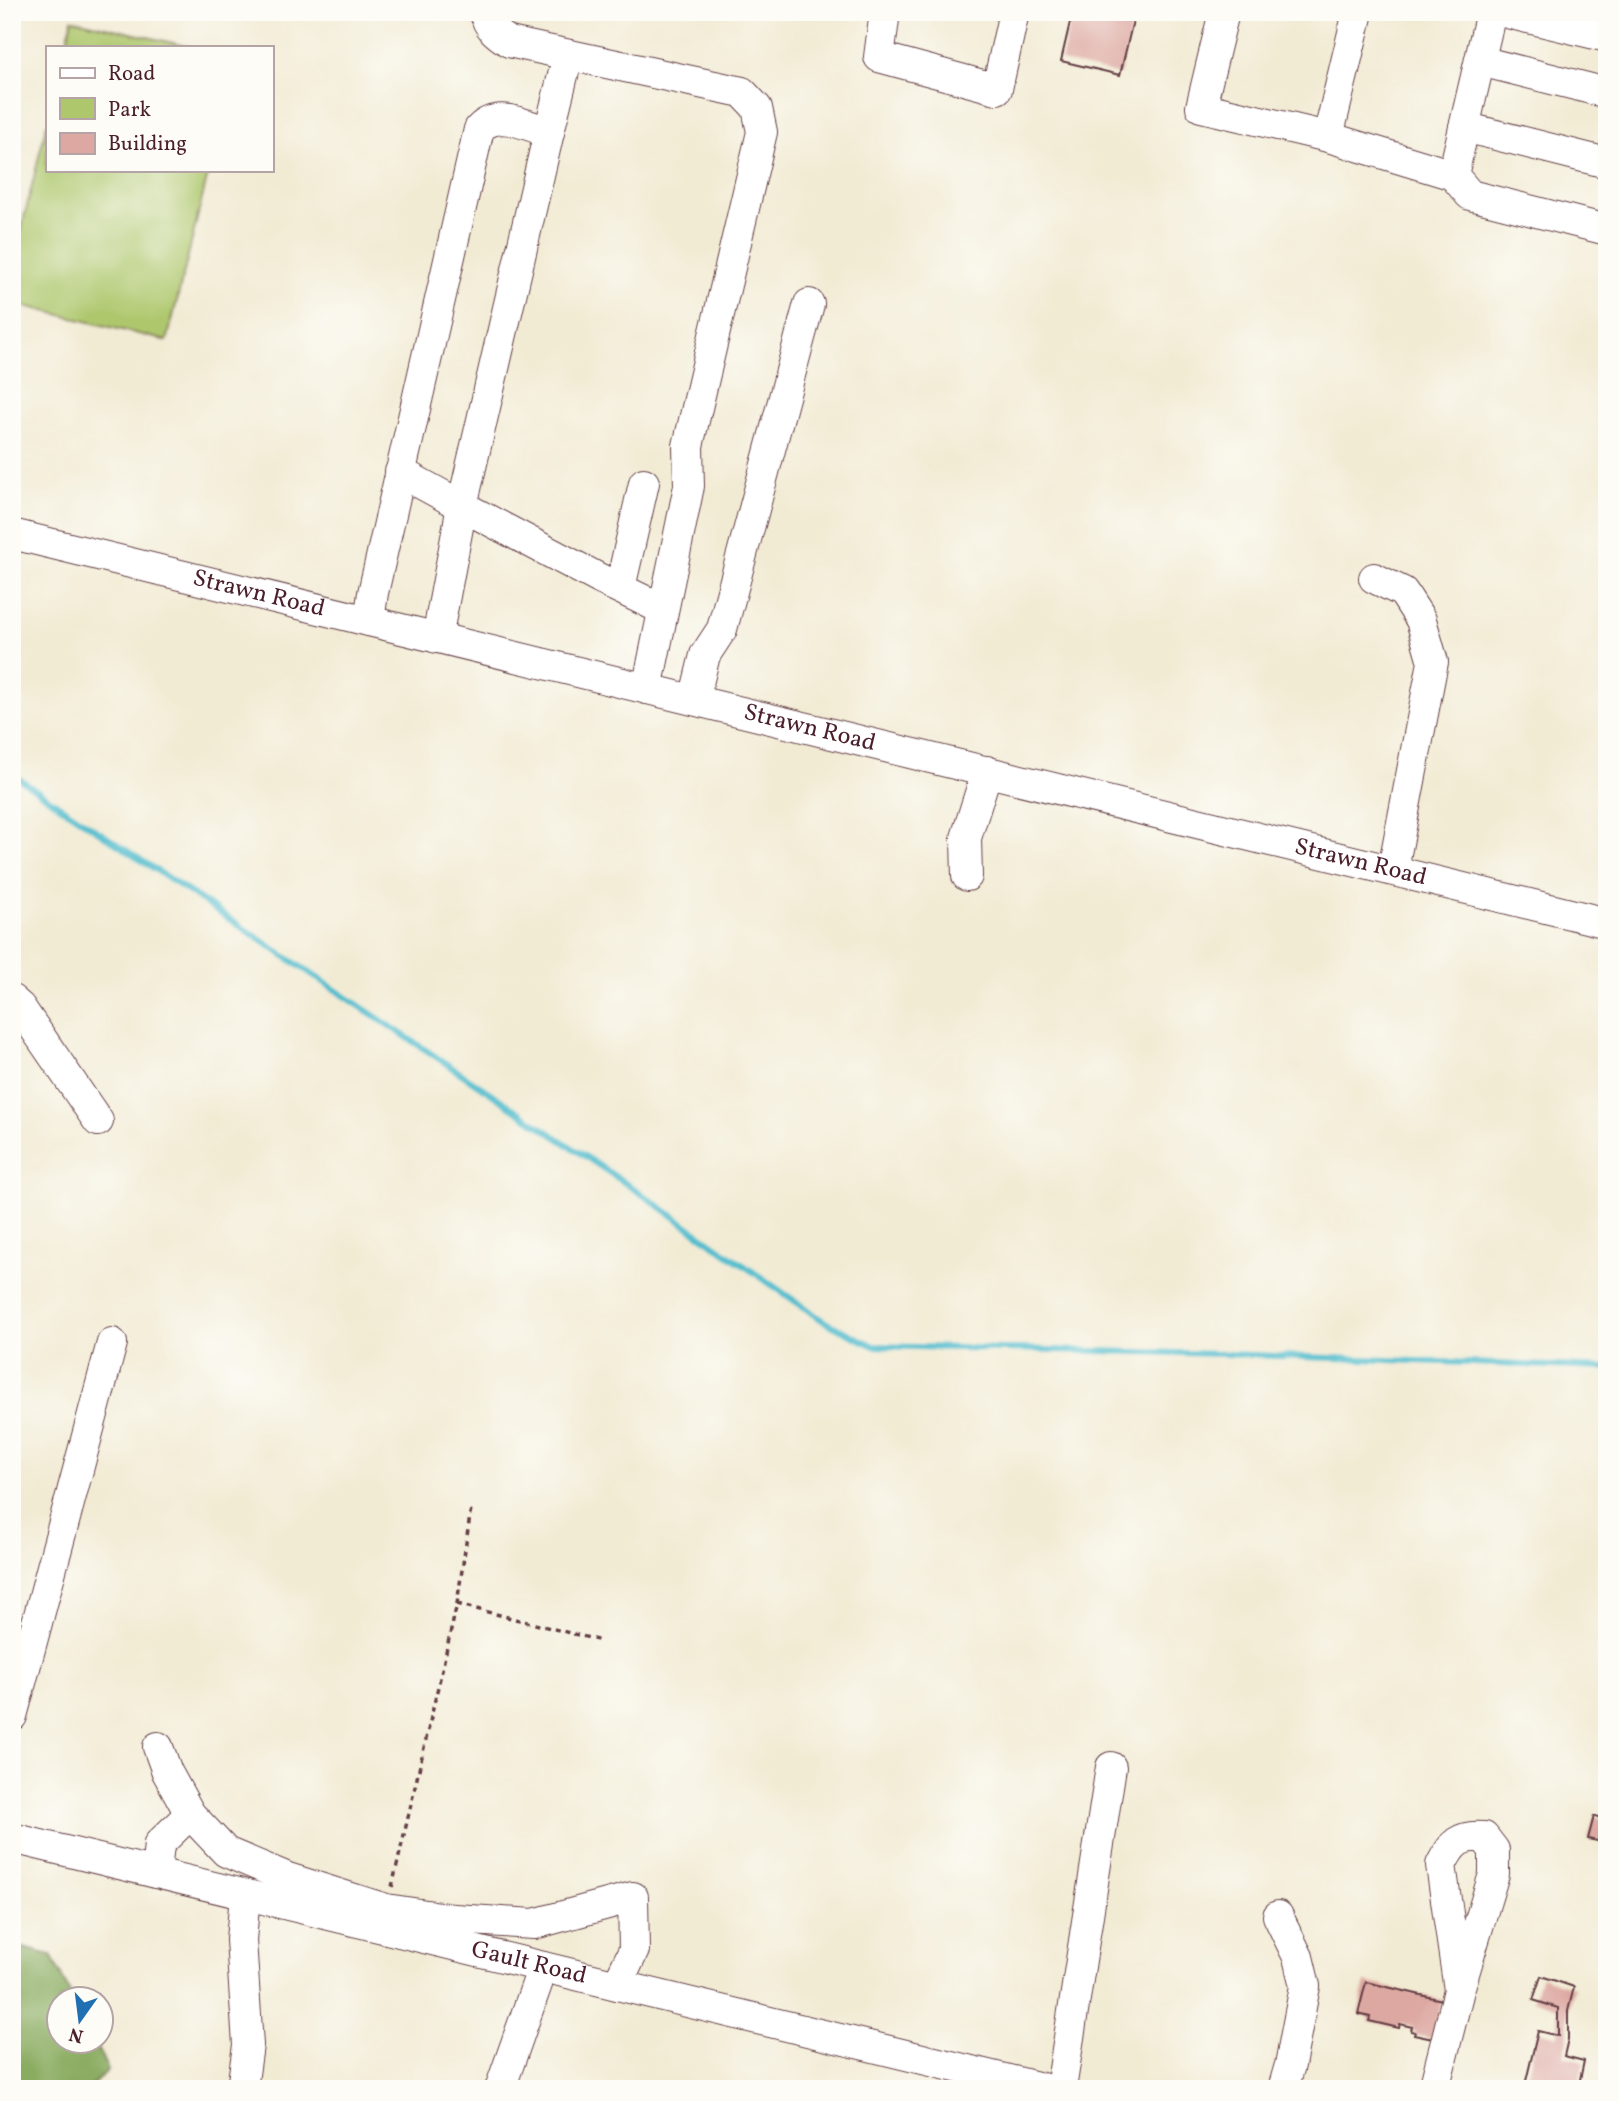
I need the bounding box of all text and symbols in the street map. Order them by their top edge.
legend [46,46,273,172]
text: Road [108,60,155,89]
text: Park [108,96,151,125]
text: Building [108,130,187,159]
street label: Strawn Road [189,562,328,627]
street label: Strawn Road [740,696,879,761]
street label: Strawn Road [1291,830,1430,895]
street label: Gault Road [468,1933,590,1994]
north arrow [46,1986,116,2056]
text: N [66,2020,86,2049]

